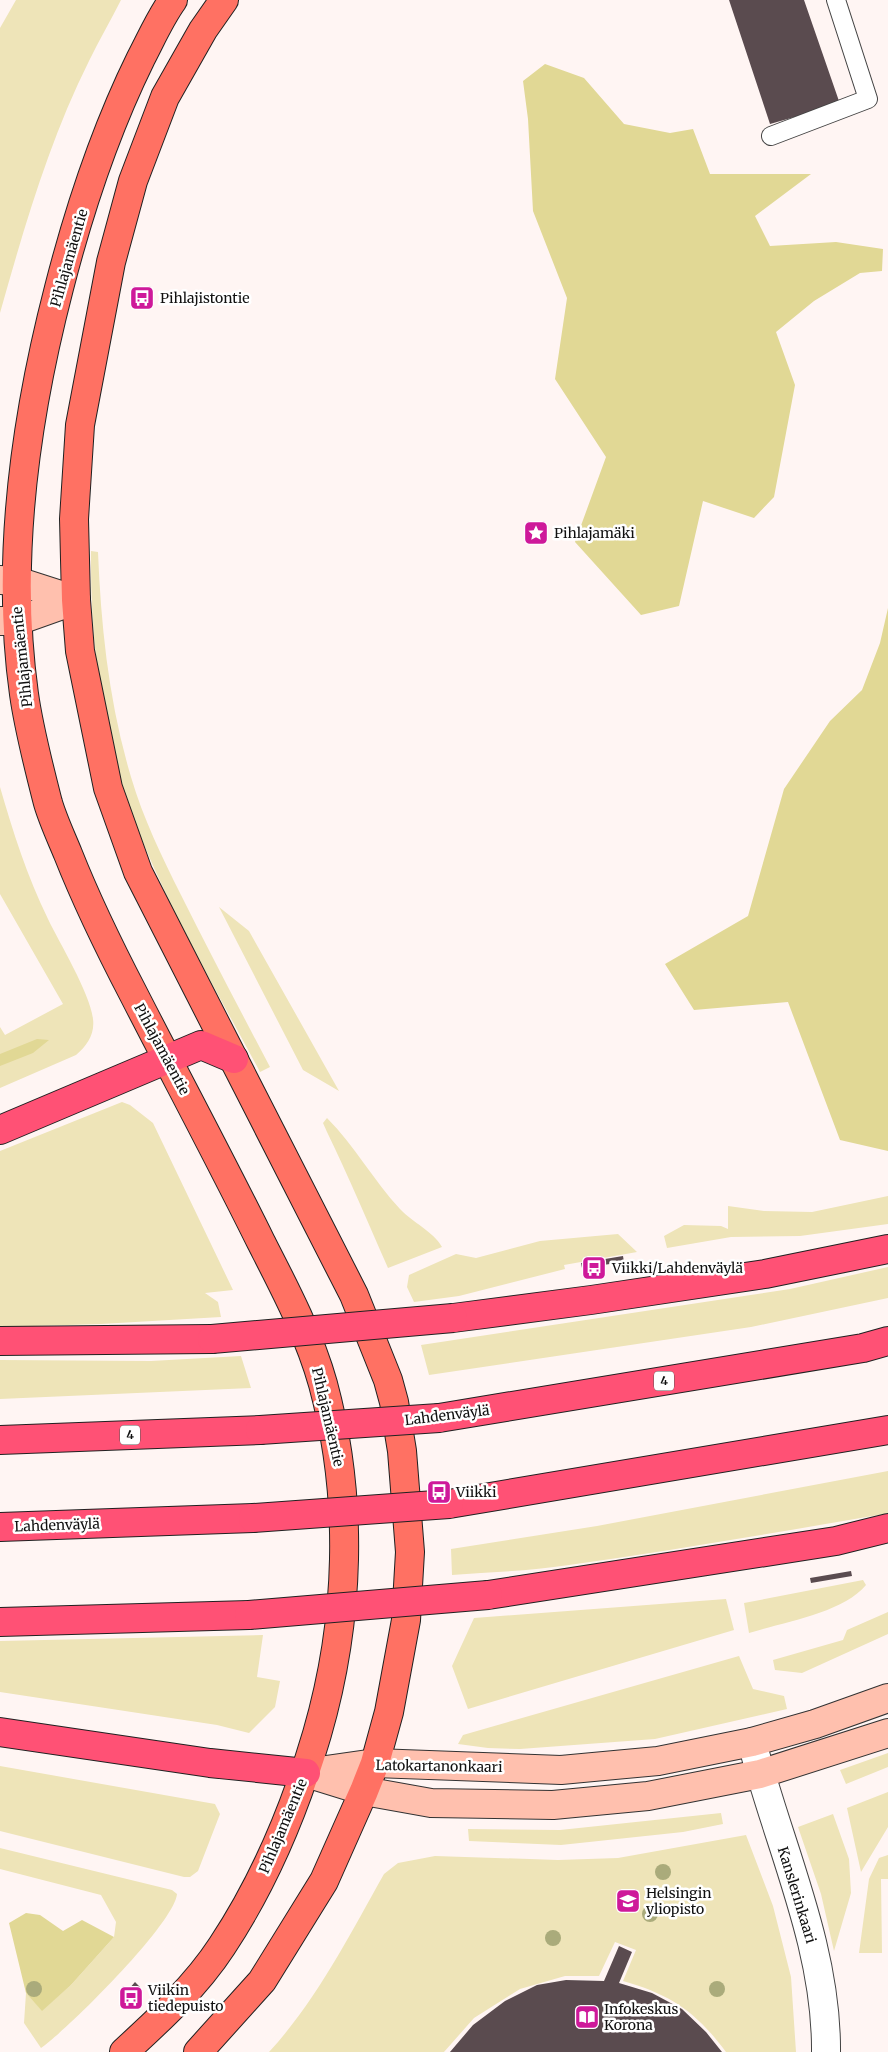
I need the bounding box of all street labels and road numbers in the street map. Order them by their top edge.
street label: Pihlajamäentie [46,207,92,309]
street label: Pihlajamäentie [8,606,36,708]
street label: Pihlajamäentie [130,1000,194,1098]
street label: Pihlajamäentie [308,1366,348,1468]
road number: 4 [654,1372,674,1390]
street label: Lahdenväylä [403,1401,491,1429]
road number: 4 [120,1426,140,1444]
street label: Lahdenväylä [14,1514,101,1535]
street label: Latokartanonkaari [375,1756,503,1776]
street label: Pihlajamäentie [255,1776,311,1876]
street label: Kanslerinkaari [774,1844,820,1946]

